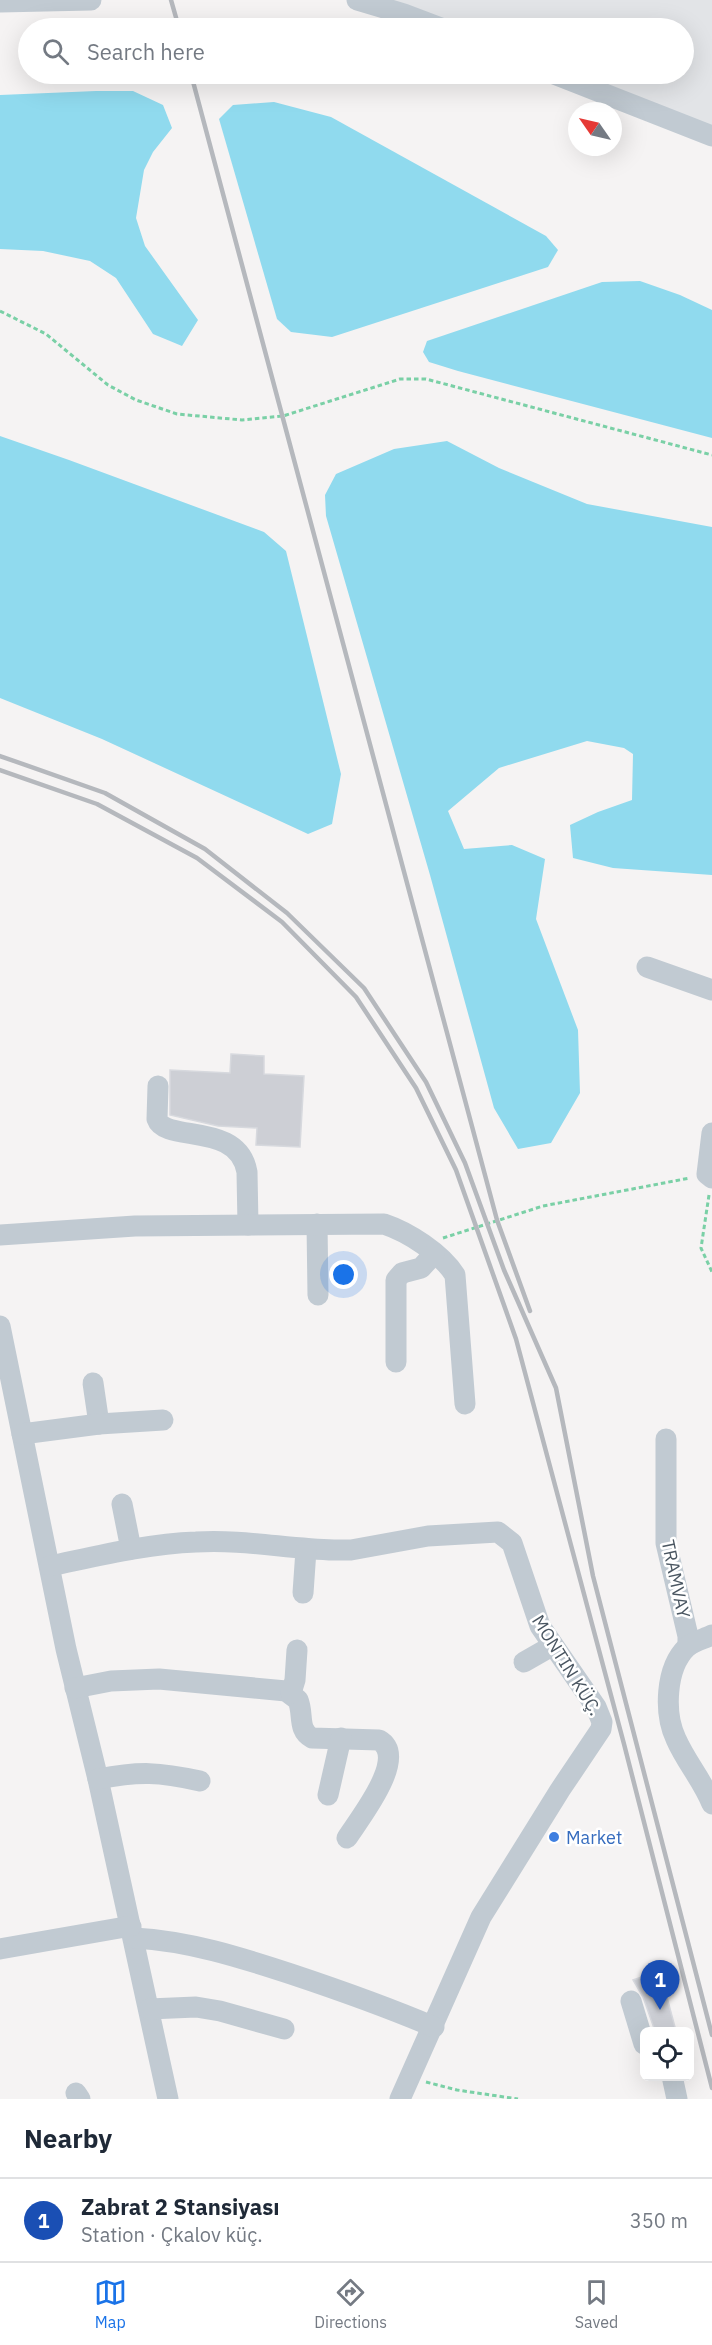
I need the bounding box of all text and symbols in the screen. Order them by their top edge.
search box [18,18,694,84]
icon: search [39,35,72,68]
text: Search here [87,37,205,66]
north arrow [568,102,622,156]
your location [329,1260,358,1289]
street label: TRAMVAY [656,1538,696,1621]
street label: MONTIN KÜÇ. [527,1611,607,1719]
place label: Market [566,1826,622,1849]
marker: Market [547,1830,561,1844]
pin: 1 [640,1960,680,2010]
map controls [640,2027,694,2081]
button: locate [640,2027,694,2081]
text: Nearby [24,2121,112,2155]
text: Zabrat 2 Stansiyası [81,2192,280,2221]
text: 1 [38,2207,50,2234]
text: 350 m [630,2207,688,2234]
text: Station · Çkalov küç. [81,2221,263,2248]
tab: Map [94,2276,127,2332]
tab: Directions [314,2276,387,2332]
tab: Saved [575,2276,618,2332]

